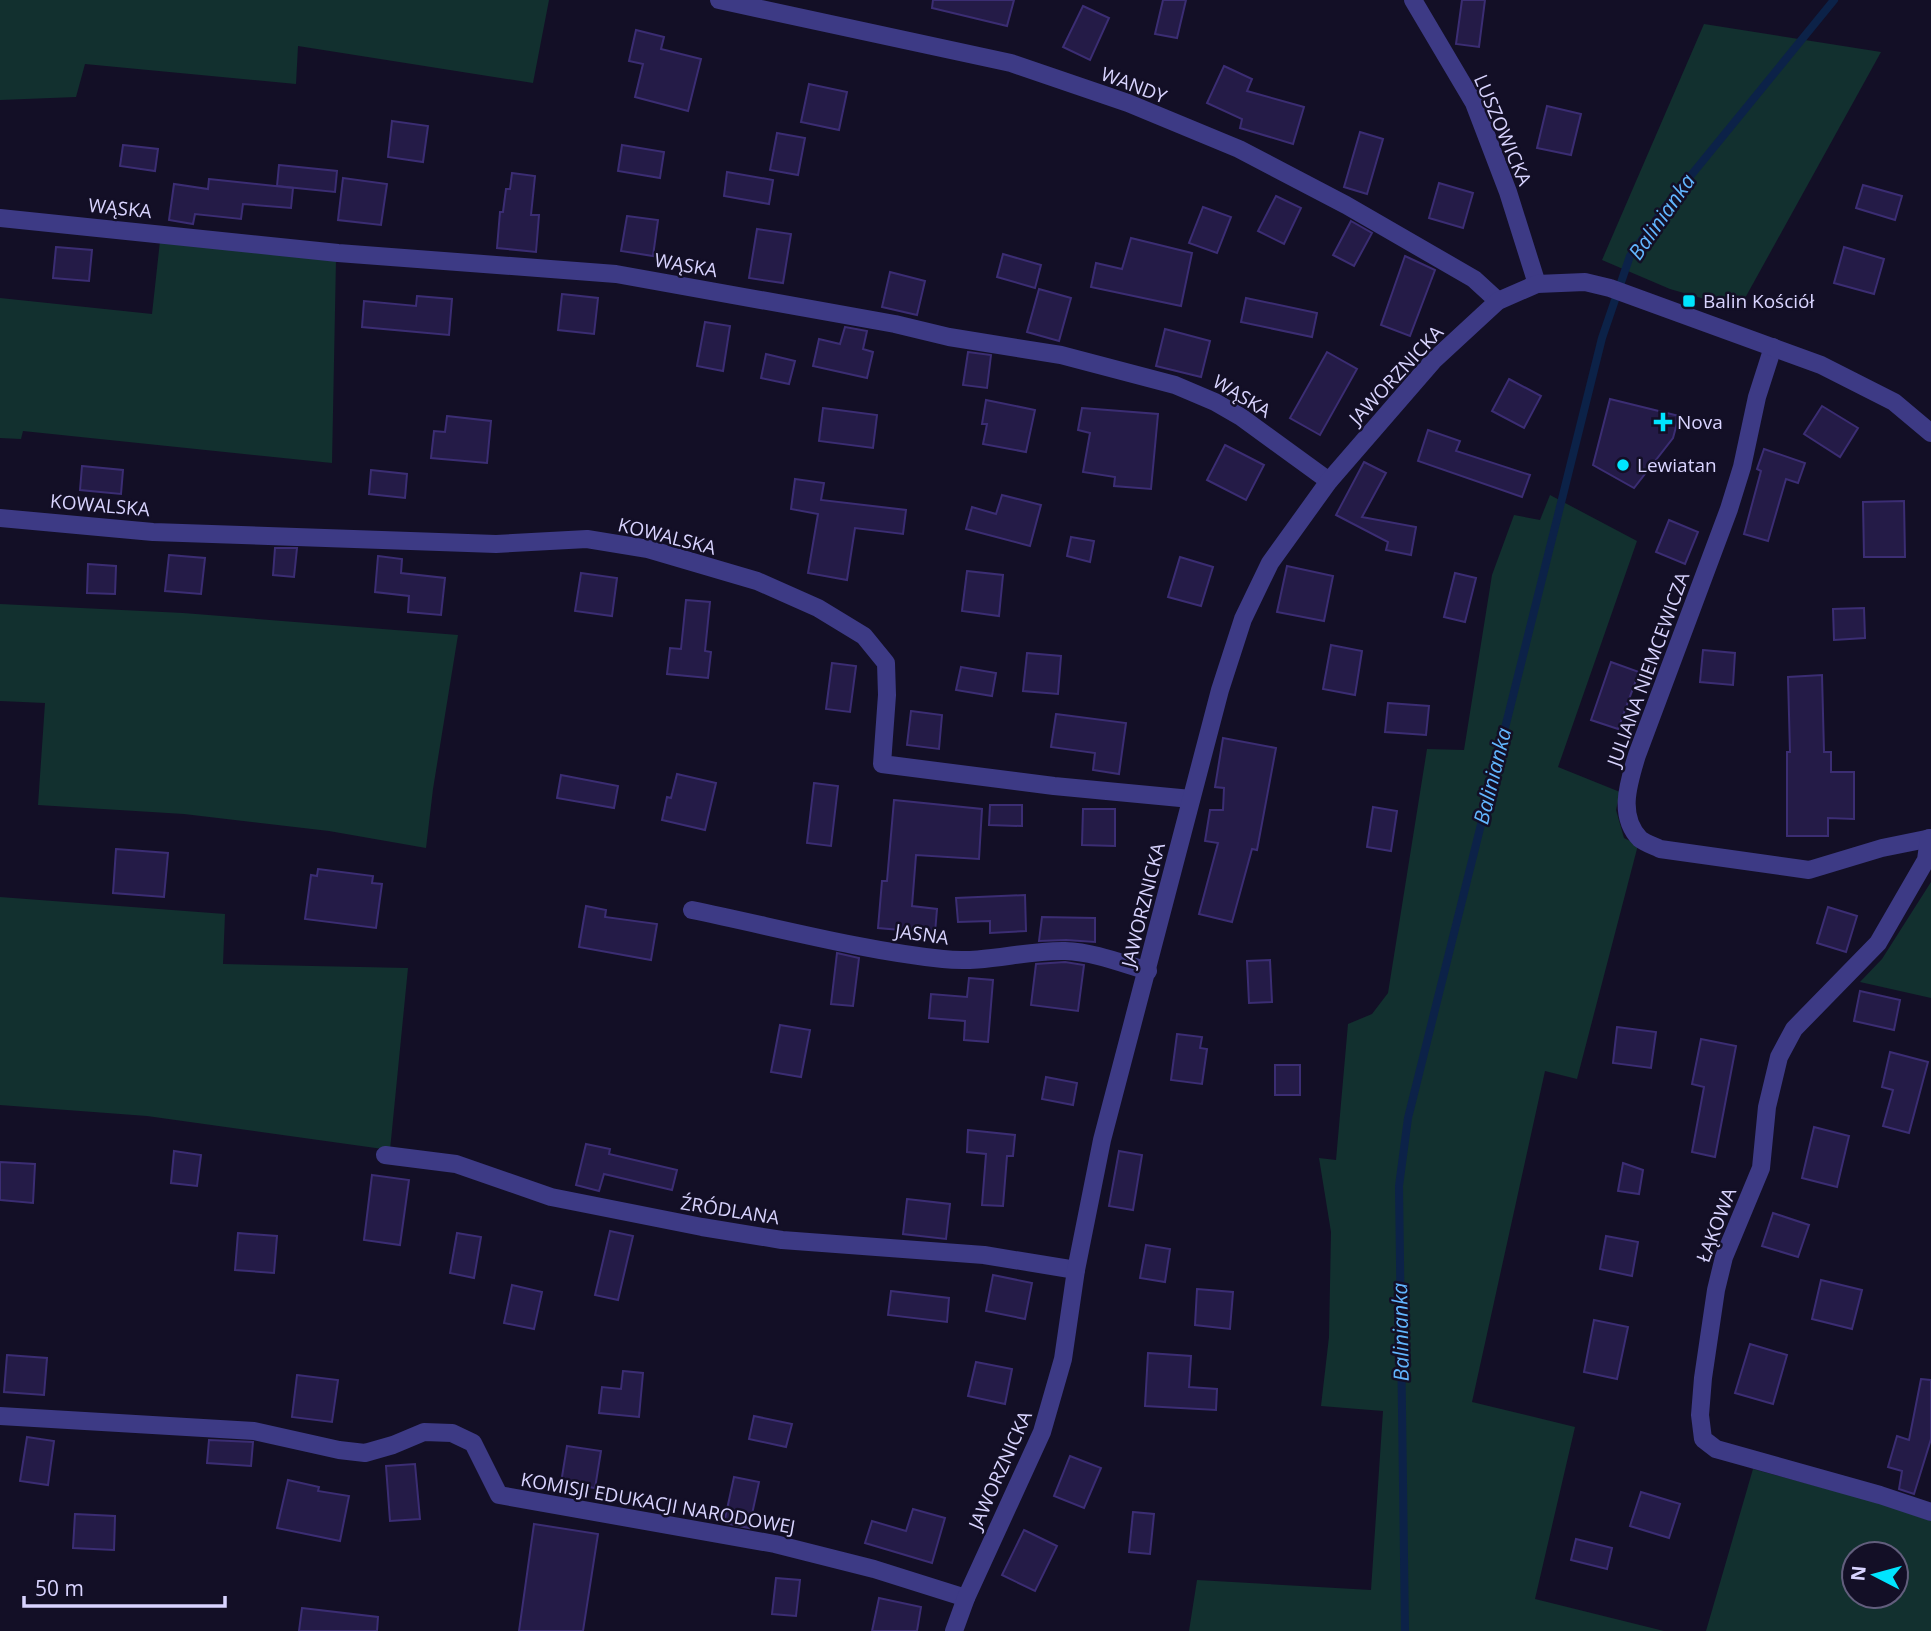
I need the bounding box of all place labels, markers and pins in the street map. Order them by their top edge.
place label: Balin Kościół [1703,288,1814,314]
marker: Balin Kościół [1681,293,1697,309]
place label: Nova [1677,409,1723,435]
marker: Nova [1655,414,1671,430]
place label: Lewiatan [1637,452,1717,478]
marker: Lewiatan [1615,457,1631,473]

